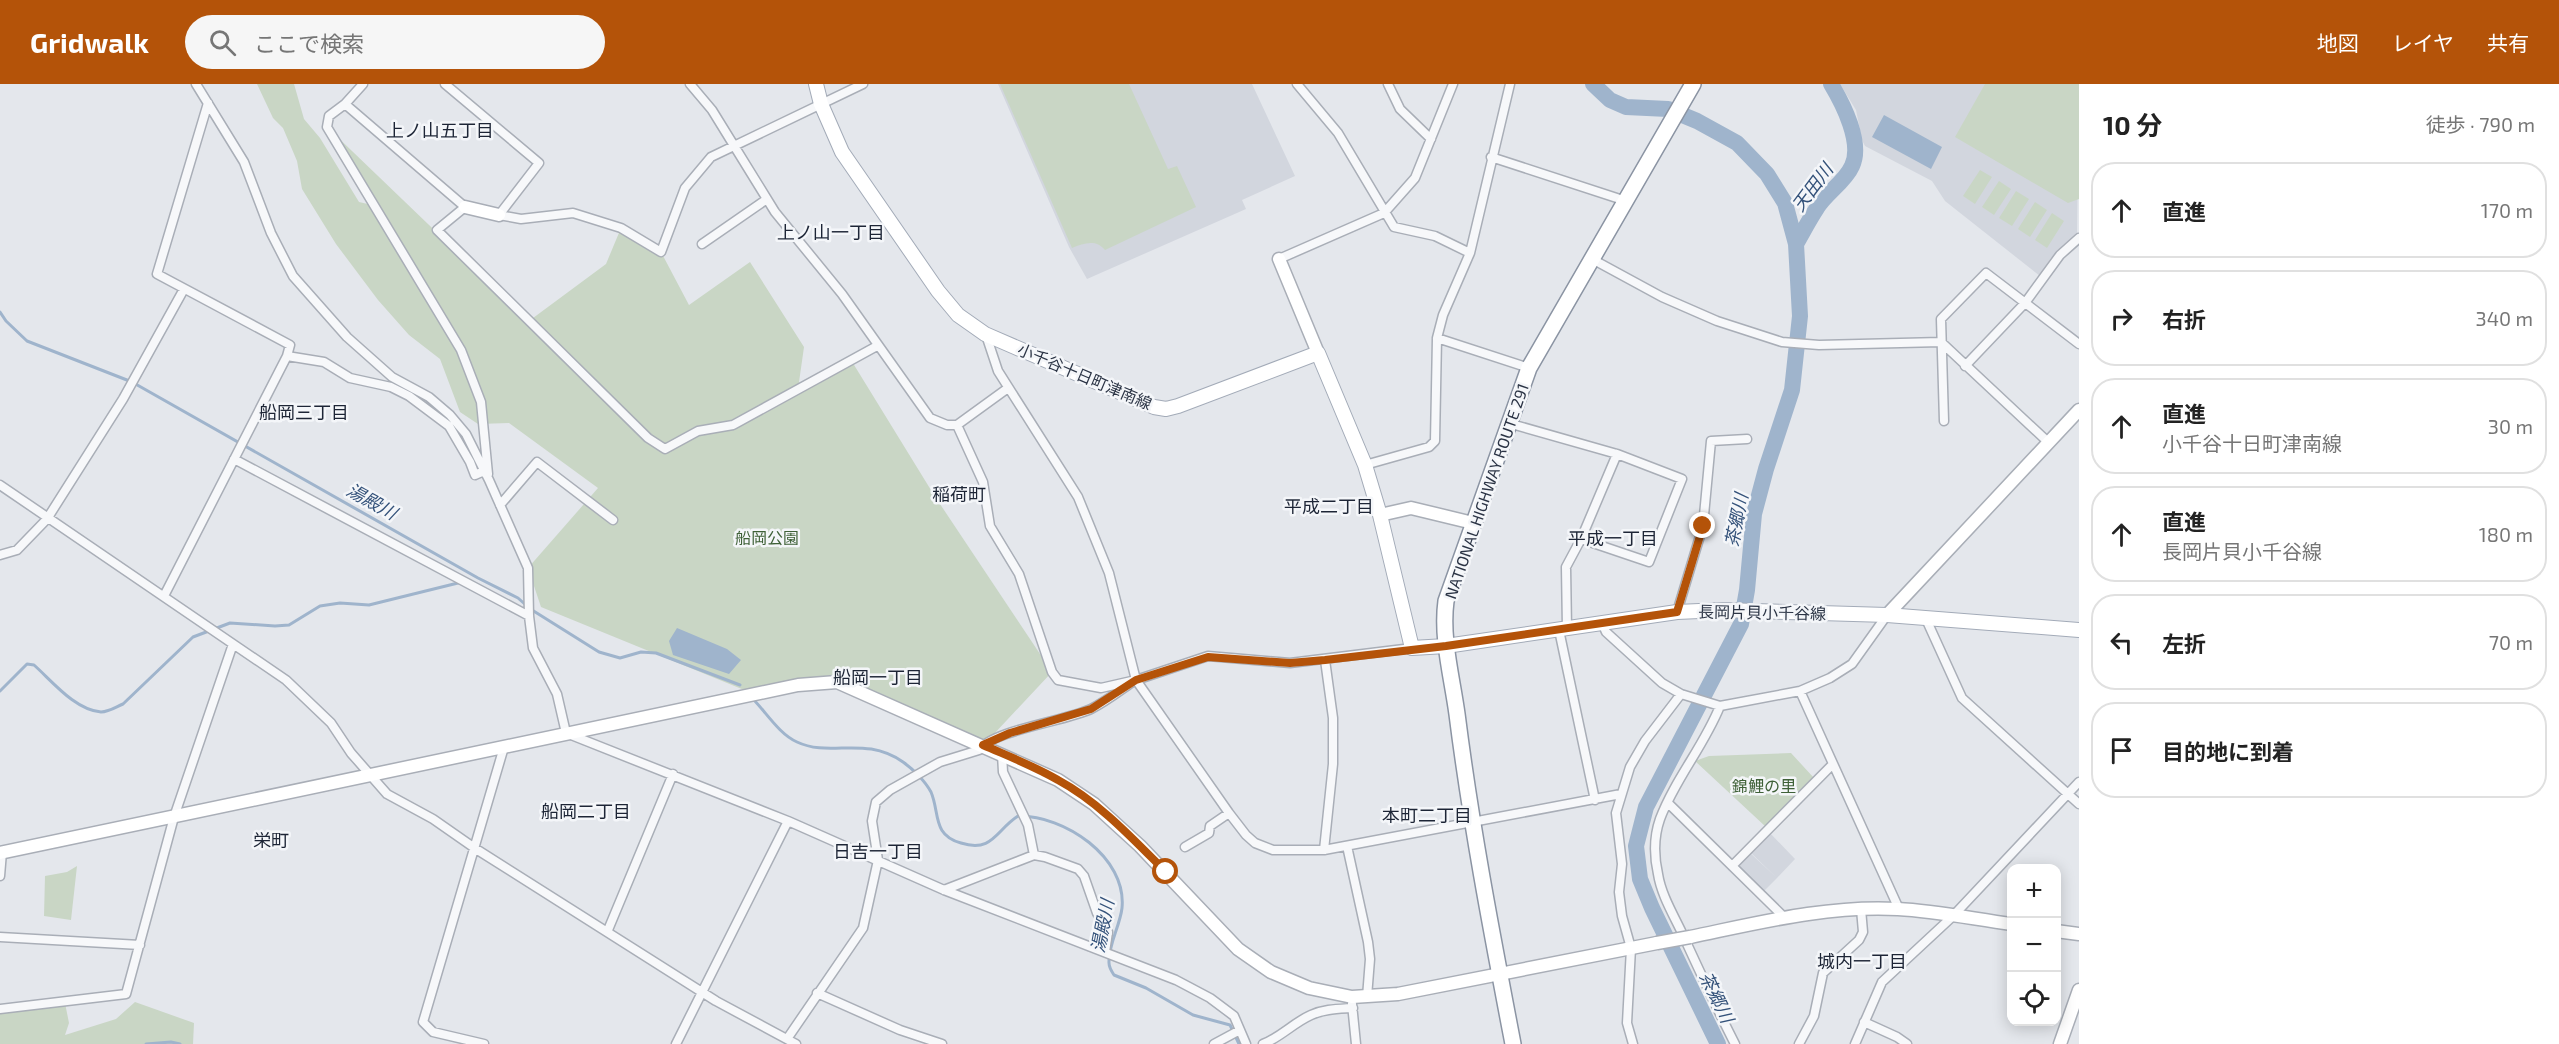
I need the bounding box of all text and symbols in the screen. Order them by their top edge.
search box [185,15,605,69]
text: Gridwalk [30,25,149,59]
icon: search [206,26,239,59]
text: ここで検索 [254,30,364,56]
text: 地図 [2317,30,2359,55]
text: レイヤ [2392,30,2454,55]
text: 共有 [2487,30,2529,55]
text: 10 分 [2103,109,2162,140]
text: 徒歩 · 790 m [2426,112,2535,136]
district label: 上ノ山五丁目 [386,119,494,141]
water label: 天田川 [1787,157,1838,215]
icon: ahead [2105,194,2138,227]
text: 直進 [2162,198,2206,224]
text: 170 m [2481,198,2533,222]
district label: 上ノ山一丁目 [777,221,885,243]
icon: right [2105,302,2138,335]
text: 右折 [2162,306,2206,332]
text: 340 m [2476,306,2533,330]
street label: 小千谷十日町津南線 [1015,339,1155,413]
street label: NATIONAL HIGHWAY ROUTE 291 [1440,381,1532,601]
text: 直進 [2162,400,2206,426]
district label: 船岡三丁目 [259,401,349,423]
icon: ahead [2105,410,2138,443]
text: 30 m [2488,414,2533,438]
text: 小千谷十日町津南線 [2162,431,2342,455]
water label: 湯殿川 [343,478,403,525]
district label: 稲荷町 [932,483,986,505]
water label: 茶郷川 [1720,489,1752,549]
district label: 平成二丁目 [1284,495,1374,517]
text: 直進 [2162,508,2206,534]
route end [1689,512,1715,538]
icon: ahead [2105,518,2138,551]
text: 180 m [2479,522,2533,546]
district label: 平成一丁目 [1568,527,1658,549]
park label: 船岡公園 [735,528,799,547]
text: 長岡片貝小千谷線 [2162,539,2322,563]
street label: 長岡片貝小千谷線 [1698,601,1826,623]
icon: left [2105,626,2138,659]
text: 左折 [2162,630,2206,656]
text: 70 m [2489,630,2533,654]
district label: 船岡一丁目 [833,666,923,688]
icon: arrive [2105,734,2138,767]
text: 目的地に到着 [2162,738,2294,764]
park label: 錦鯉の里 [1732,776,1796,795]
district label: 船岡二丁目 [541,800,631,822]
district label: 本町二丁目 [1382,804,1472,826]
district label: 栄町 [253,829,289,851]
district label: 日吉一丁目 [833,840,923,862]
route start [1152,858,1178,884]
map controls [2007,864,2061,1026]
button: + [2007,864,2061,918]
water label: 湯殿川 [1086,895,1118,955]
button: − [2007,918,2061,972]
district label: 城内一丁目 [1817,950,1907,972]
water label: 茶郷川 [1695,968,1740,1028]
button: locate [2007,972,2061,1026]

